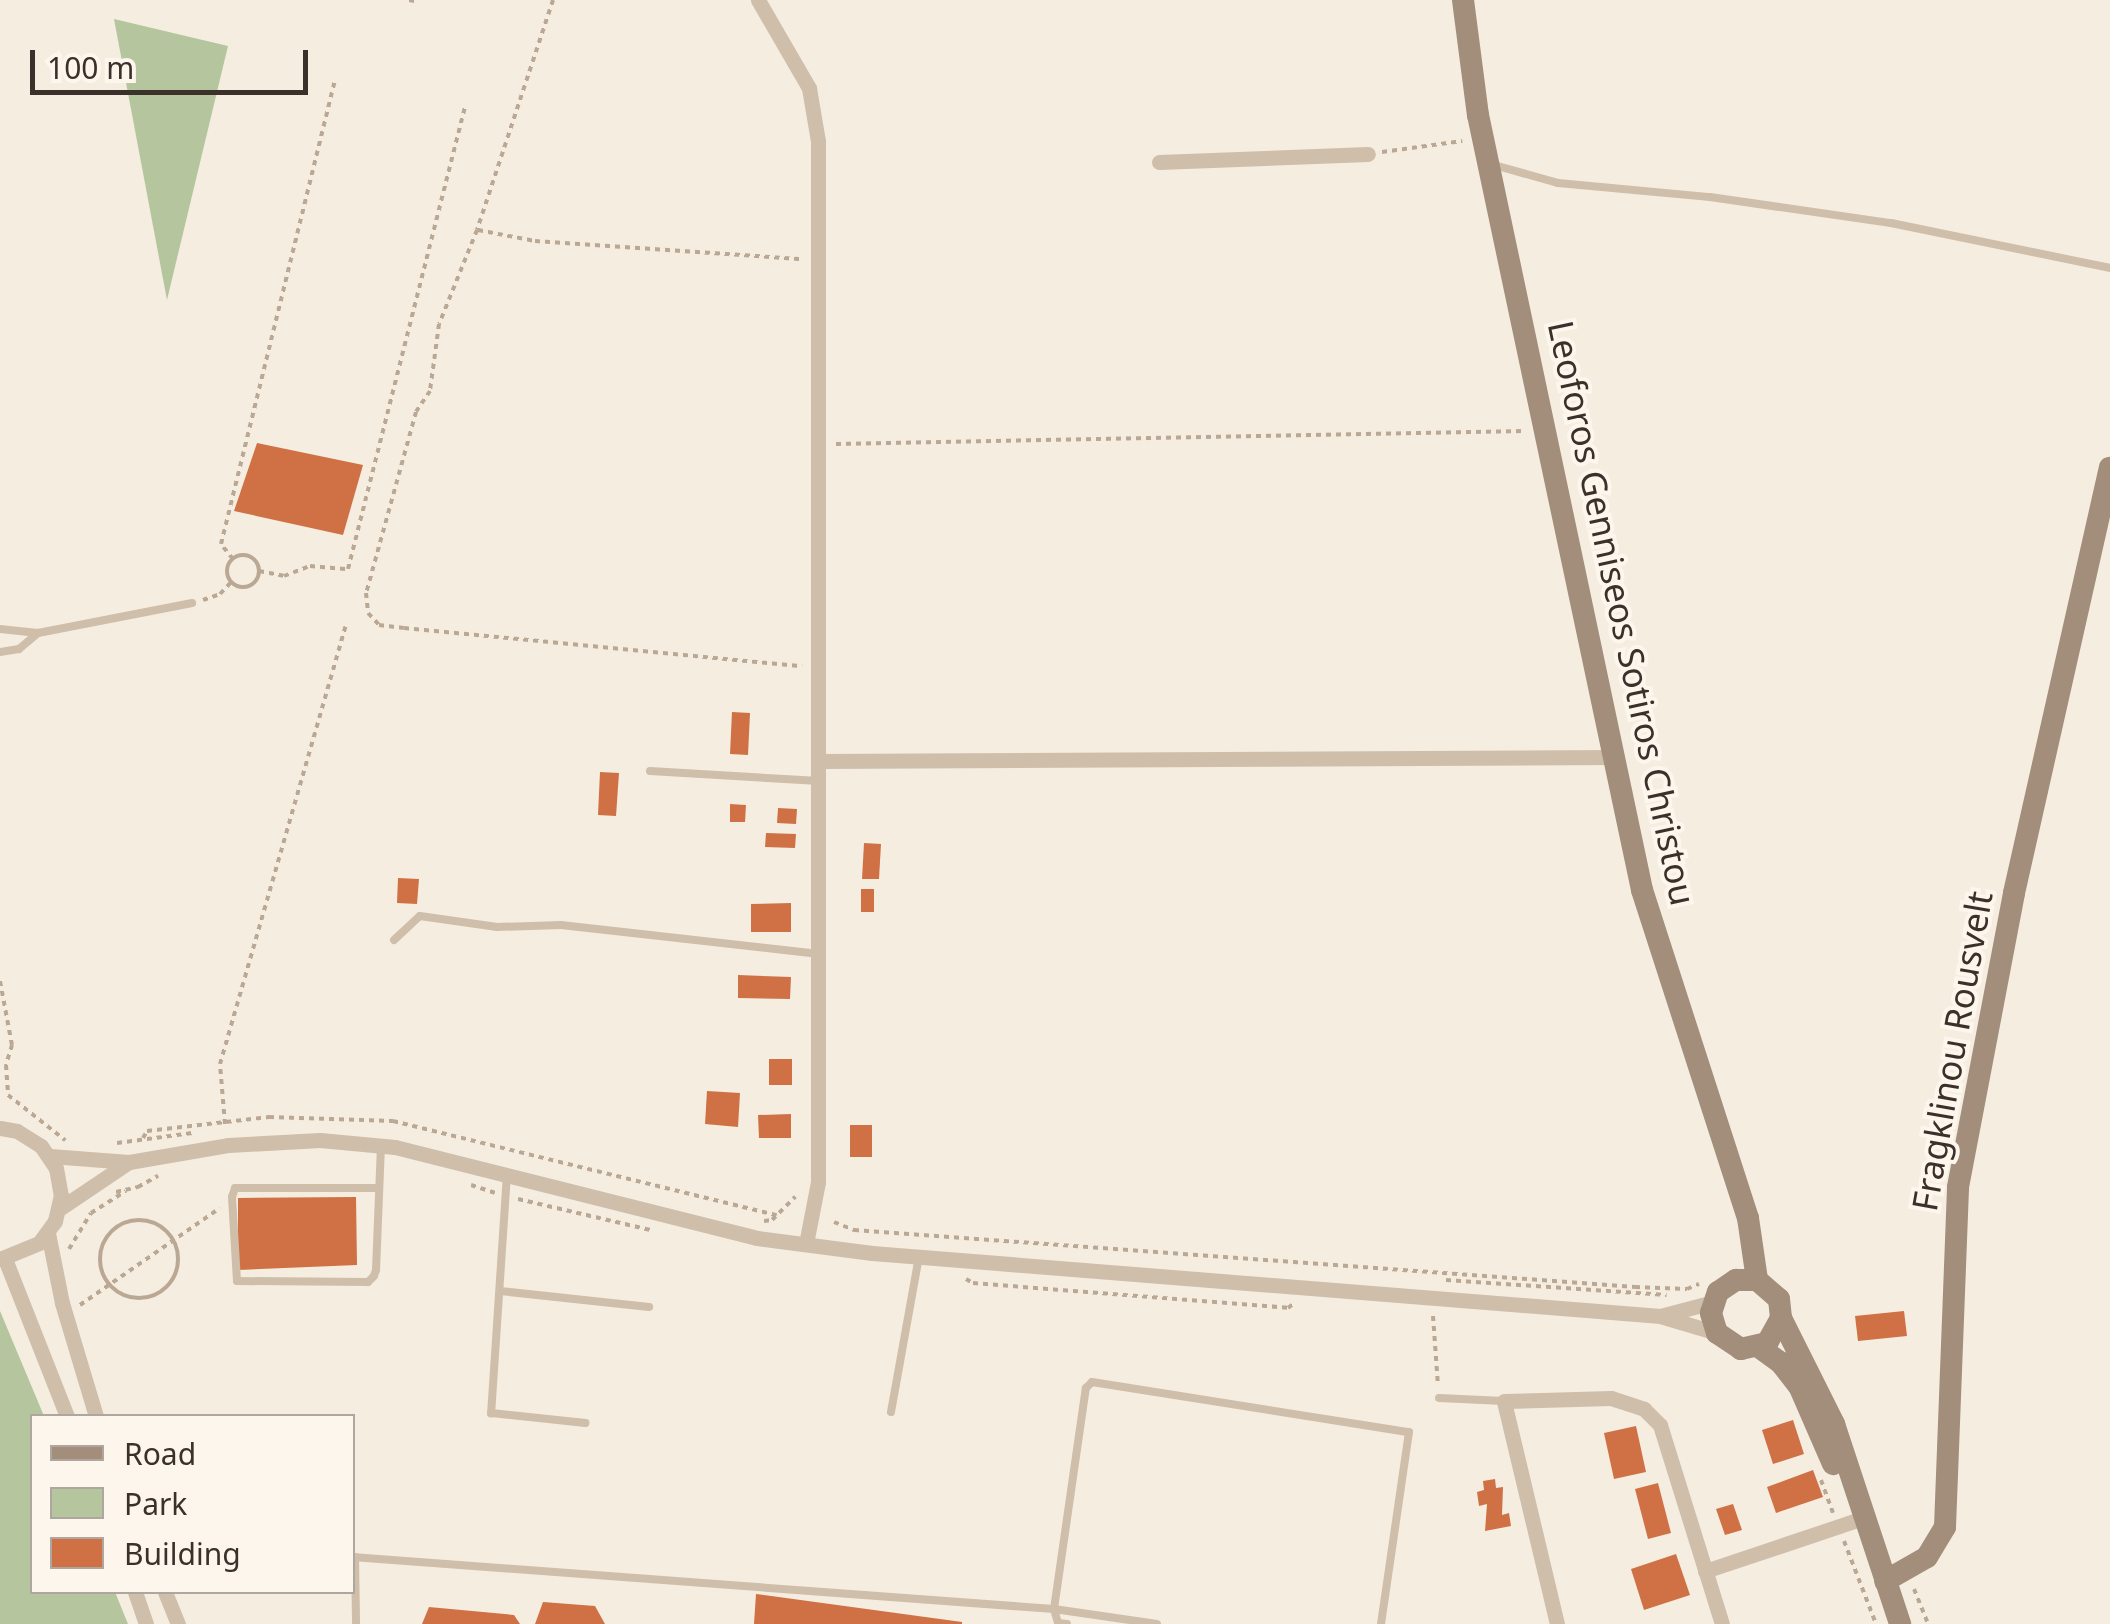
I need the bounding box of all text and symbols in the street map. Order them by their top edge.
scale bar [35,30,312,92]
text: 100 m [47,47,134,88]
street label: Leoforos Genniseos Sotiros Christou [1539,317,1705,909]
street label: Fragklinou Rousvelt [1903,888,2001,1214]
legend [30,1414,355,1594]
text: Road [124,1433,196,1474]
text: Park [124,1483,187,1524]
text: Building [124,1533,241,1574]

